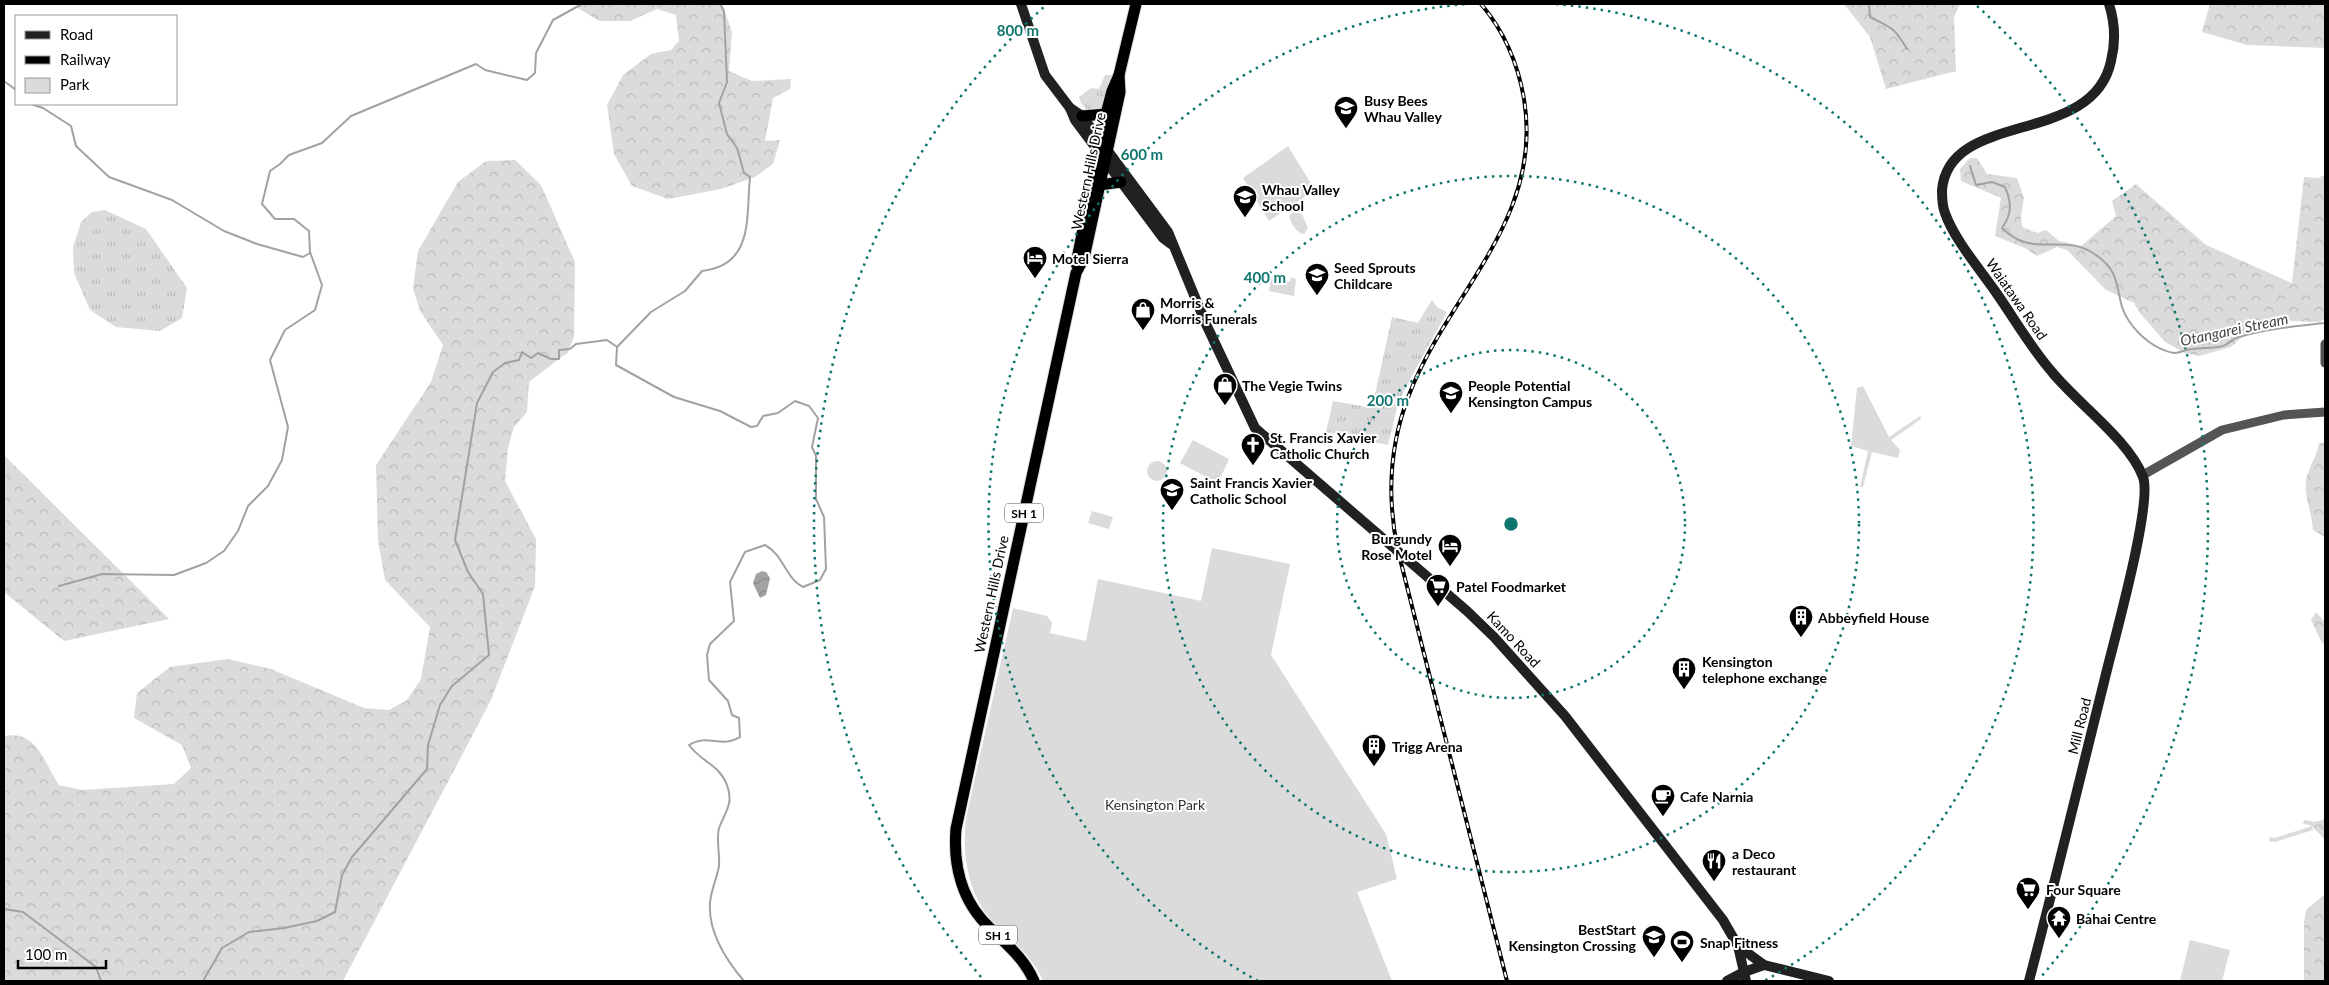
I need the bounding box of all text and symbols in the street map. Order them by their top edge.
legend [15,15,178,105]
text: 800 m [997,21,1039,39]
text: Road [60,25,93,43]
text: Railway [60,50,111,68]
text: Park [60,75,90,93]
place label: Busy Bees Whau Valley [1364,92,1442,125]
school or university icon: Busy Bees Whau Valley [1333,95,1359,129]
street label: Western Hills Drive [1067,111,1109,231]
text: 600 m [1121,145,1163,163]
place label: Whau Valley School [1262,181,1340,214]
school or university icon: Whau Valley School [1232,184,1258,218]
hotel icon: Motel Sierra [1022,245,1048,279]
place label: Motel Sierra [1052,250,1129,267]
street label: Waiatawa Road [1983,255,2051,343]
place label: Seed Sprouts Childcare [1334,259,1416,292]
school or university icon: Seed Sprouts Childcare [1304,262,1330,296]
text: 400 m [1244,268,1286,286]
place label: Morris & Morris Funerals [1160,294,1257,327]
shop icon: Morris & Morris Funerals [1130,297,1156,331]
water label: Otangarei Stream [2178,309,2290,349]
shop icon: The Vegie Twins [1212,372,1238,406]
place label: The Vegie Twins [1242,377,1342,394]
place label: People Potential Kensington Campus [1468,377,1592,410]
school or university icon: People Potential Kensington Campus [1438,380,1464,414]
text: 200 m [1367,391,1409,409]
place label: St. Francis Xavier Catholic Church [1270,429,1377,462]
church icon: St. Francis Xavier Catholic Church [1240,432,1266,466]
place label: Saint Francis Xavier Catholic School [1190,474,1313,507]
school or university icon: Saint Francis Xavier Catholic School [1159,477,1185,511]
road number: SH 1 [1005,503,1043,522]
centre of rings [1502,515,1520,533]
place label: Burgundy Rose Motel [1361,530,1433,563]
hotel icon: Burgundy Rose Motel [1437,533,1463,567]
street label: Western Hills Drive [970,534,1012,654]
supermarket icon: Patel Foodmarket [1425,573,1451,607]
place label: Patel Foodmarket [1456,578,1567,595]
building icon: Abbeyfield House [1788,604,1814,638]
street label: Kamo Road [1484,608,1544,670]
place label: Abbeyfield House [1817,609,1930,626]
place label: Kensington telephone exchange [1702,653,1828,686]
building icon: Kensington telephone exchange [1671,656,1697,690]
street label: Mill Road [2064,696,2094,756]
building icon: Trigg Arena [1361,733,1387,767]
place label: Trigg Arena [1392,738,1463,755]
cafe icon: Cafe Narnia [1650,783,1676,817]
place label: Cafe Narnia [1680,788,1753,805]
park label: Kensington Park [1105,796,1206,813]
place label: a Deco restaurant [1732,845,1797,878]
restaurant icon: a Deco restaurant [1701,848,1727,882]
supermarket icon: Four Square [2015,876,2041,910]
place label: Four Square [2046,881,2121,898]
temple icon: Bahai Centre [2046,905,2072,939]
place label: Bahai Centre [2076,910,2157,927]
place label: BestStart Kensington Crossing [1509,921,1637,954]
school or university icon: BestStart Kensington Crossing [1641,924,1667,958]
road number: SH 1 [979,926,1017,944]
sports icon: Snap Fitness [1669,929,1695,963]
place label: Snap Fitness [1700,934,1778,951]
scale bar [18,938,105,970]
text: 100 m [25,945,67,963]

